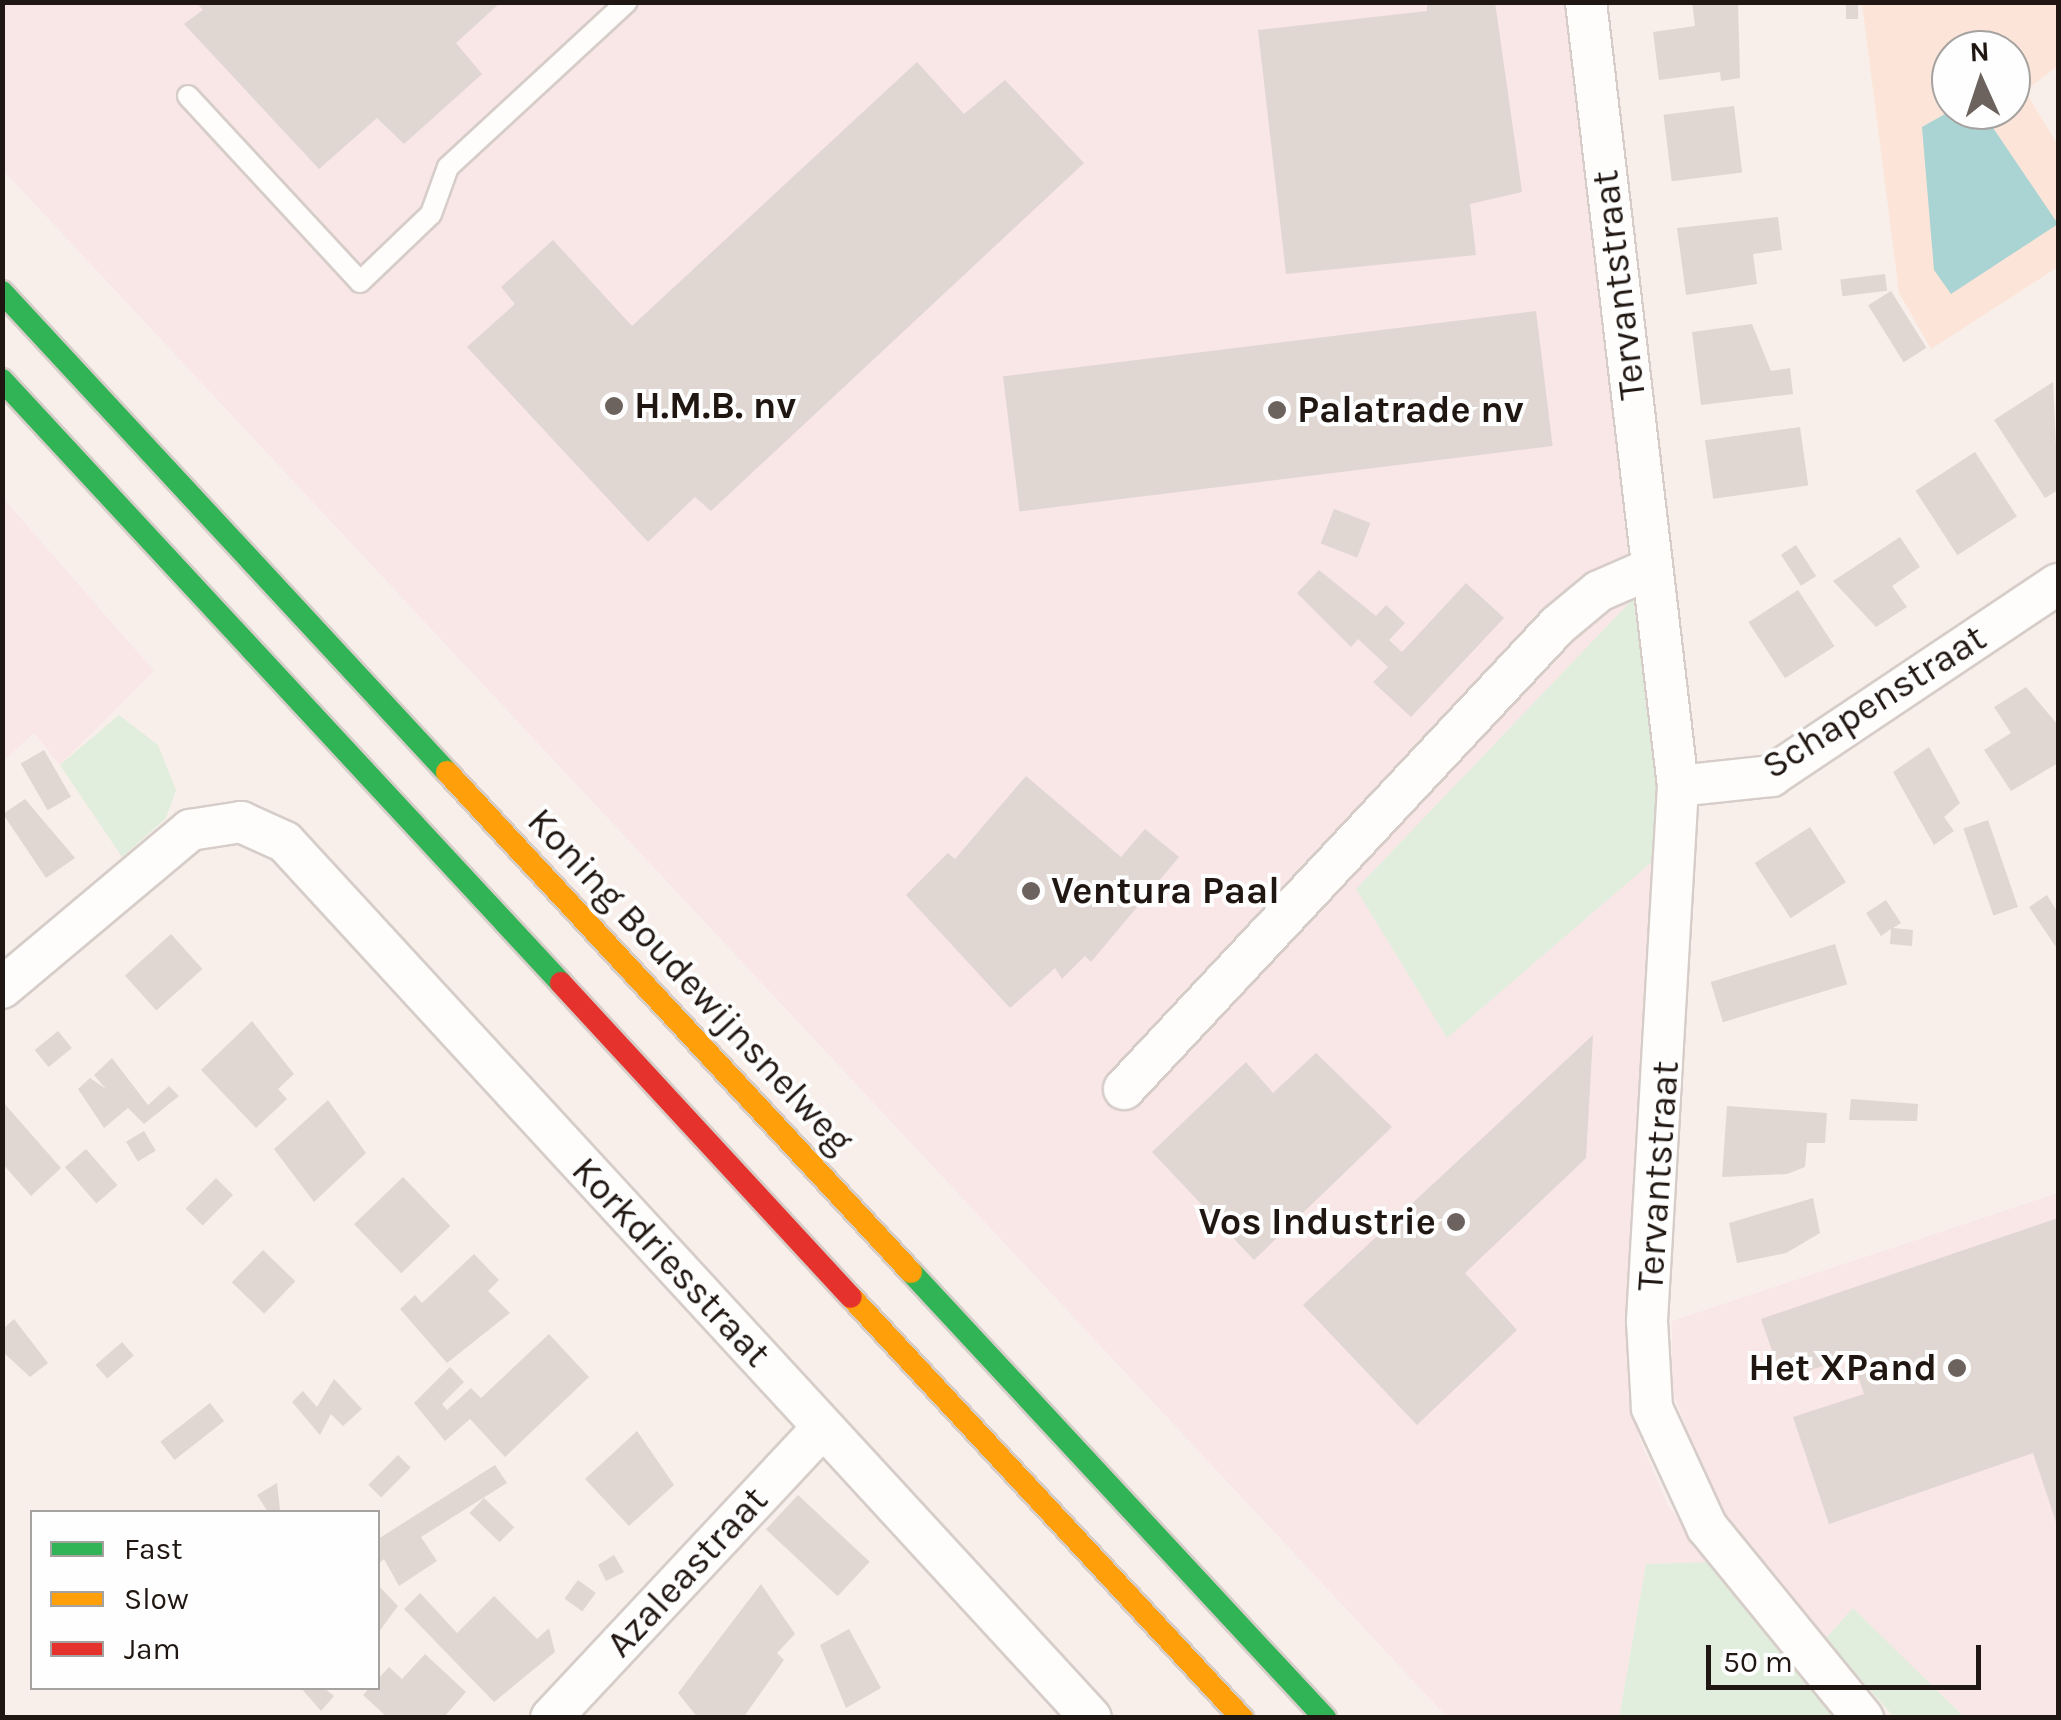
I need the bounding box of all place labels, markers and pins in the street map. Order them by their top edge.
place label: H.M.B. nv [634,383,796,429]
place label: Palatrade nv [1297,387,1524,433]
marker: H.M.B. nv [603,395,625,417]
marker: Palatrade nv [1266,399,1288,421]
place label: Ventura Paal [1051,868,1280,914]
marker: Ventura Paal [1020,880,1042,902]
place label: Vos Industrie [1199,1199,1436,1245]
marker: Vos Industrie [1445,1211,1467,1233]
place label: Het XPand [1748,1345,1937,1391]
marker: Het XPand [1946,1357,1968,1379]

